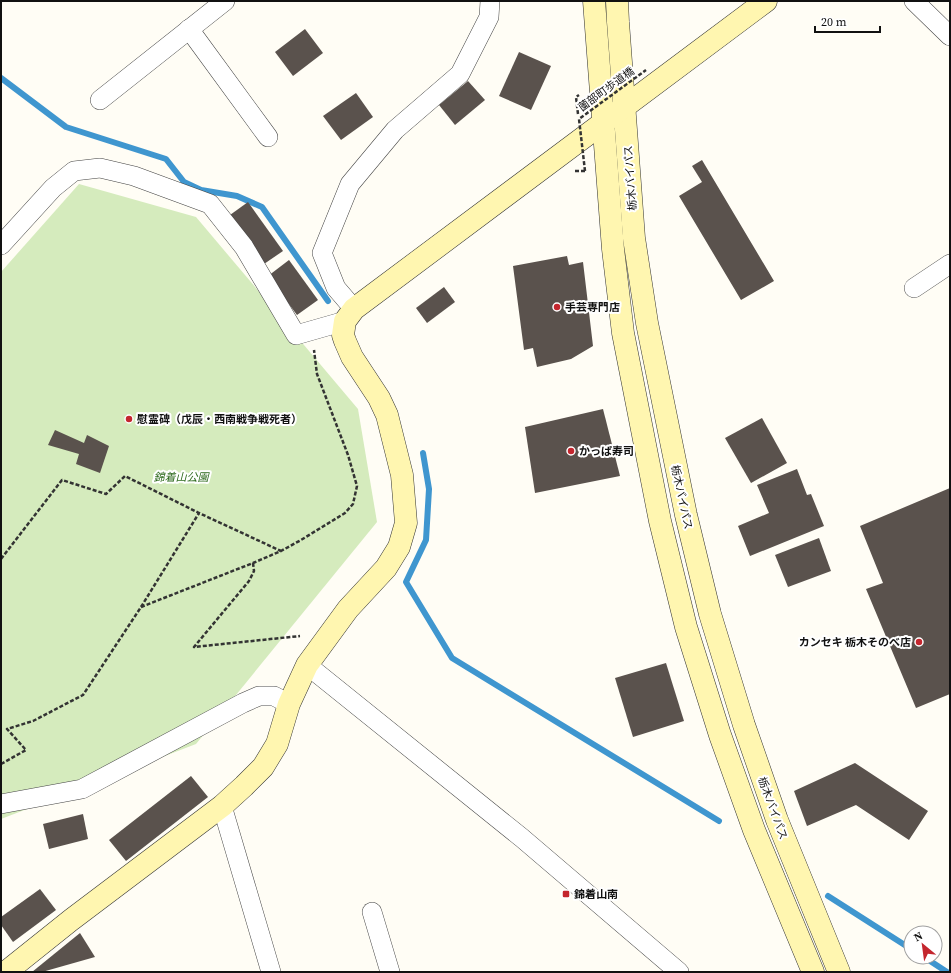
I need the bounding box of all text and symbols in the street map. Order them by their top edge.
scale bar [815,8,880,34]
text: 20 m [821,14,847,30]
street label: 薗部町歩道橋 [575,64,637,115]
street label: 栃木バイパス [621,145,640,211]
place label: 手芸専門店 [565,300,620,315]
marker: 手芸専門店 [552,302,562,312]
place label: 慰霊碑（戊辰・西南戦争戦死者） [137,412,302,427]
marker: 慰霊碑（戊辰・西南戦争戦死者） [124,414,134,424]
place label: かっぱ寿司 [579,444,634,459]
marker: かっぱ寿司 [566,446,576,456]
street label: 栃木バイパス [667,463,696,531]
park label: 錦着山公園 [154,470,210,485]
place label: カンセキ 栃木そのべ店 [799,635,911,650]
marker: カンセキ 栃木そのべ店 [914,637,924,647]
street label: 栃木バイパス [754,775,791,842]
place label: 錦着山南 [574,887,618,902]
marker: 錦着山南 [561,889,571,899]
north arrow [903,925,943,965]
text: N [911,928,926,945]

